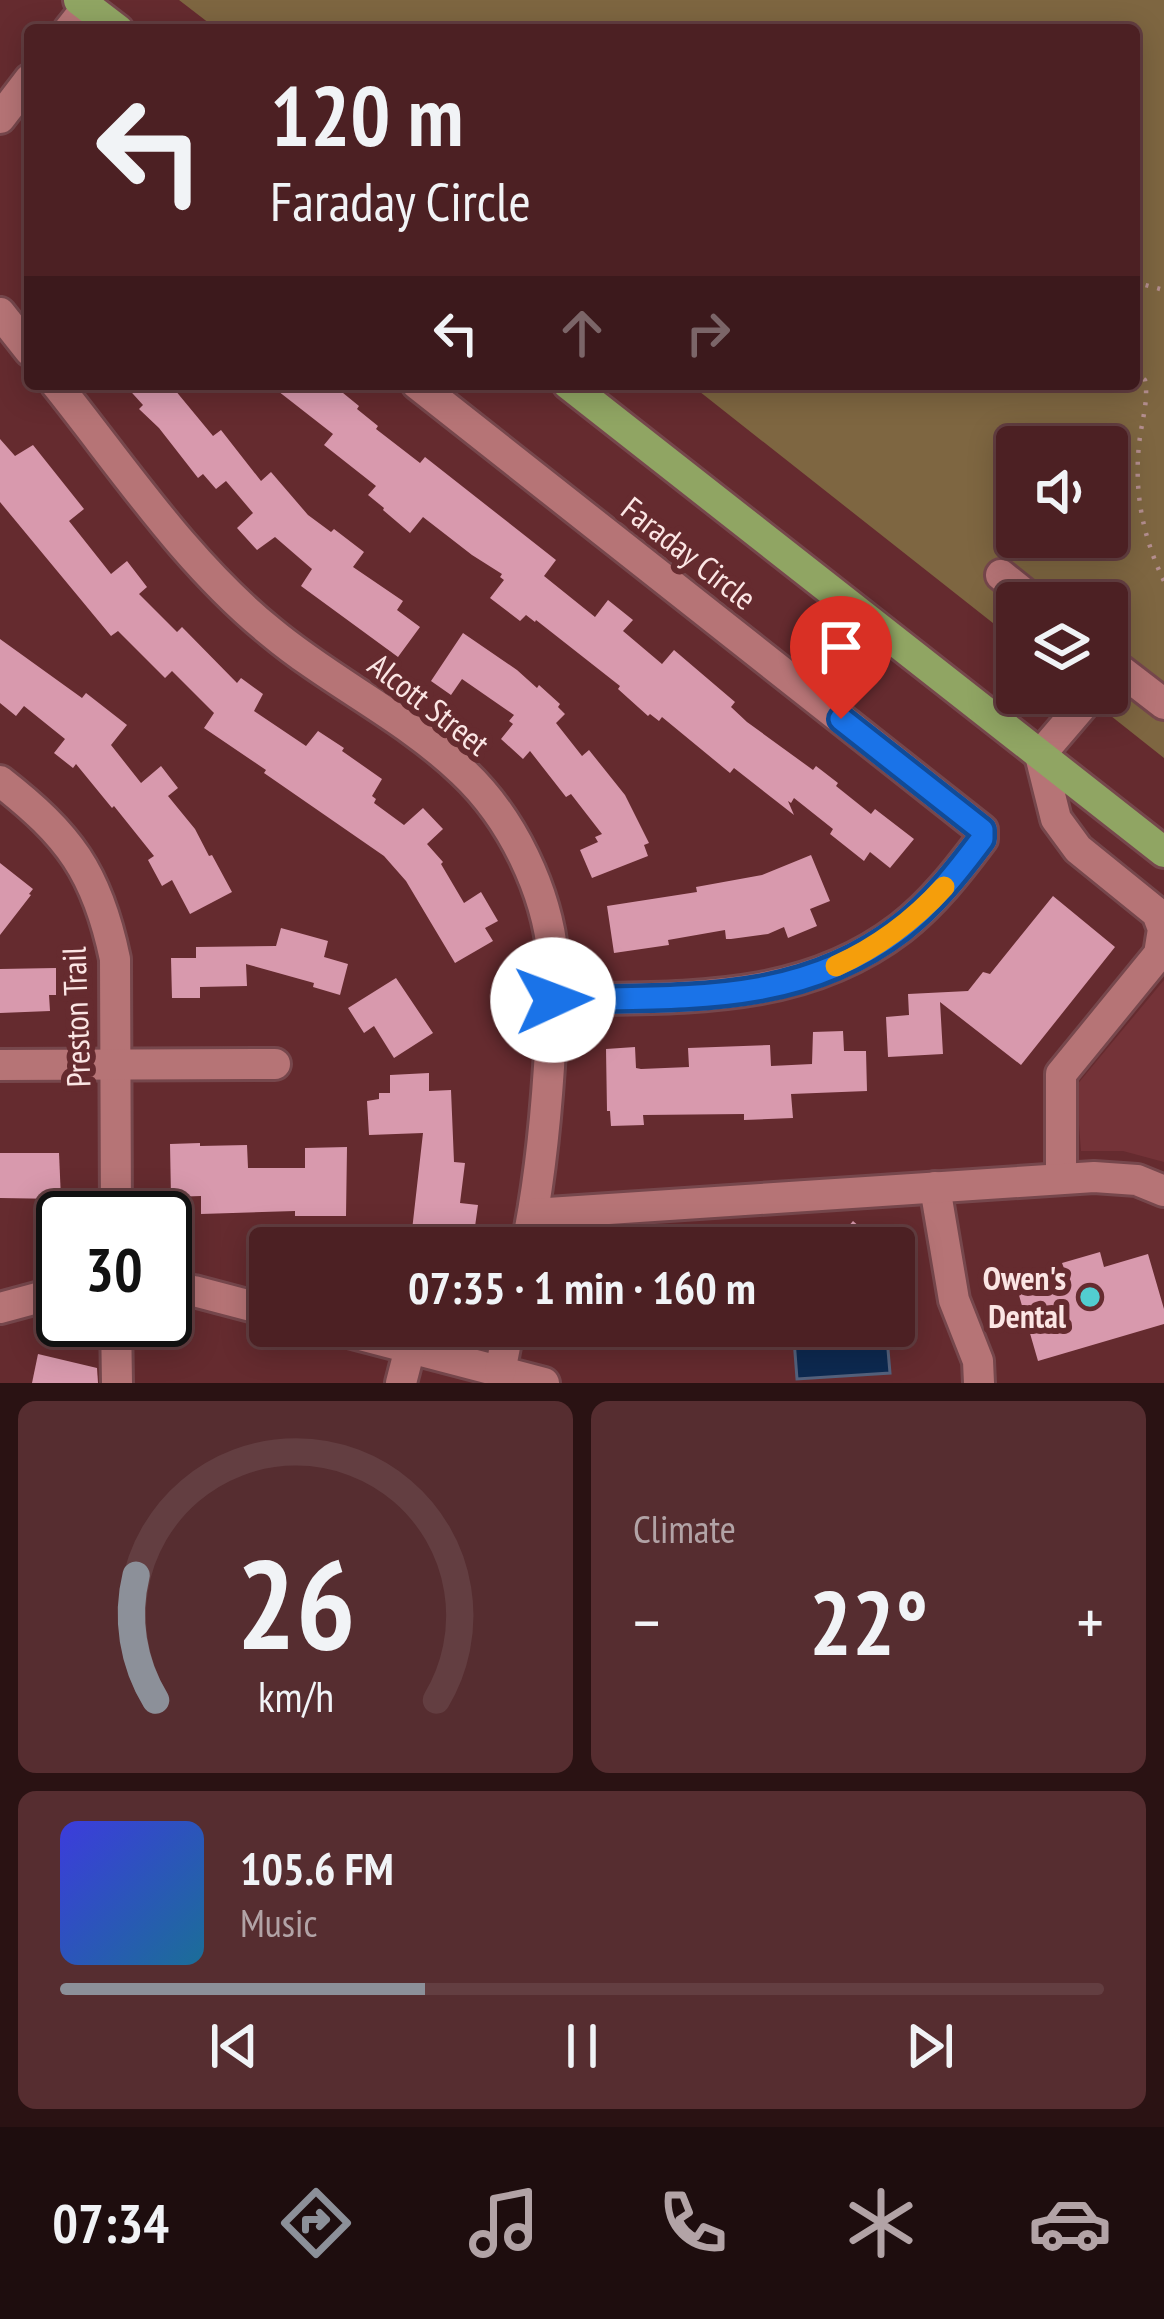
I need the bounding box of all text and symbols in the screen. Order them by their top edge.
text: 120 m [270,60,463,169]
icon: left [72,72,228,228]
text: Faraday Circle [270,166,531,236]
icon: left [423,300,489,366]
icon: ahead [549,300,615,366]
icon: right [675,300,741,366]
map controls [996,426,1128,714]
button: sound [996,426,1128,558]
street label: Faraday Circle [613,487,765,619]
button: layers [996,582,1128,714]
pin [790,596,892,719]
icon: arrive [808,614,874,680]
street label: Alcott Street [360,643,499,764]
position arrow [490,937,616,1063]
street label: Preston Trail [52,946,99,1088]
speed limit sign: 30 [36,1191,192,1347]
place label: Owen's Dental [983,1256,1067,1337]
text: 07:35 · 1 min · 160 m [408,1258,756,1316]
marker: Owen's Dental [1077,1284,1103,1310]
text: Climate [633,1503,736,1554]
text: 26 [236,1522,355,1683]
text: 22° [809,1563,928,1680]
text: − [633,1579,660,1664]
text: + [1077,1579,1104,1664]
text: km/h [257,1668,334,1724]
text: 105.6 FM [240,1839,394,1897]
text: Music [240,1897,317,1948]
icon: previous [201,2013,267,2079]
icon: pause [549,2013,615,2079]
icon: next [897,2013,963,2079]
icon: directions [274,2181,358,2265]
icon: music [462,2181,546,2265]
icon: phone [651,2181,735,2265]
icon: climate [839,2181,923,2265]
icon: car [1028,2181,1112,2265]
text: 07:34 [52,2188,169,2258]

